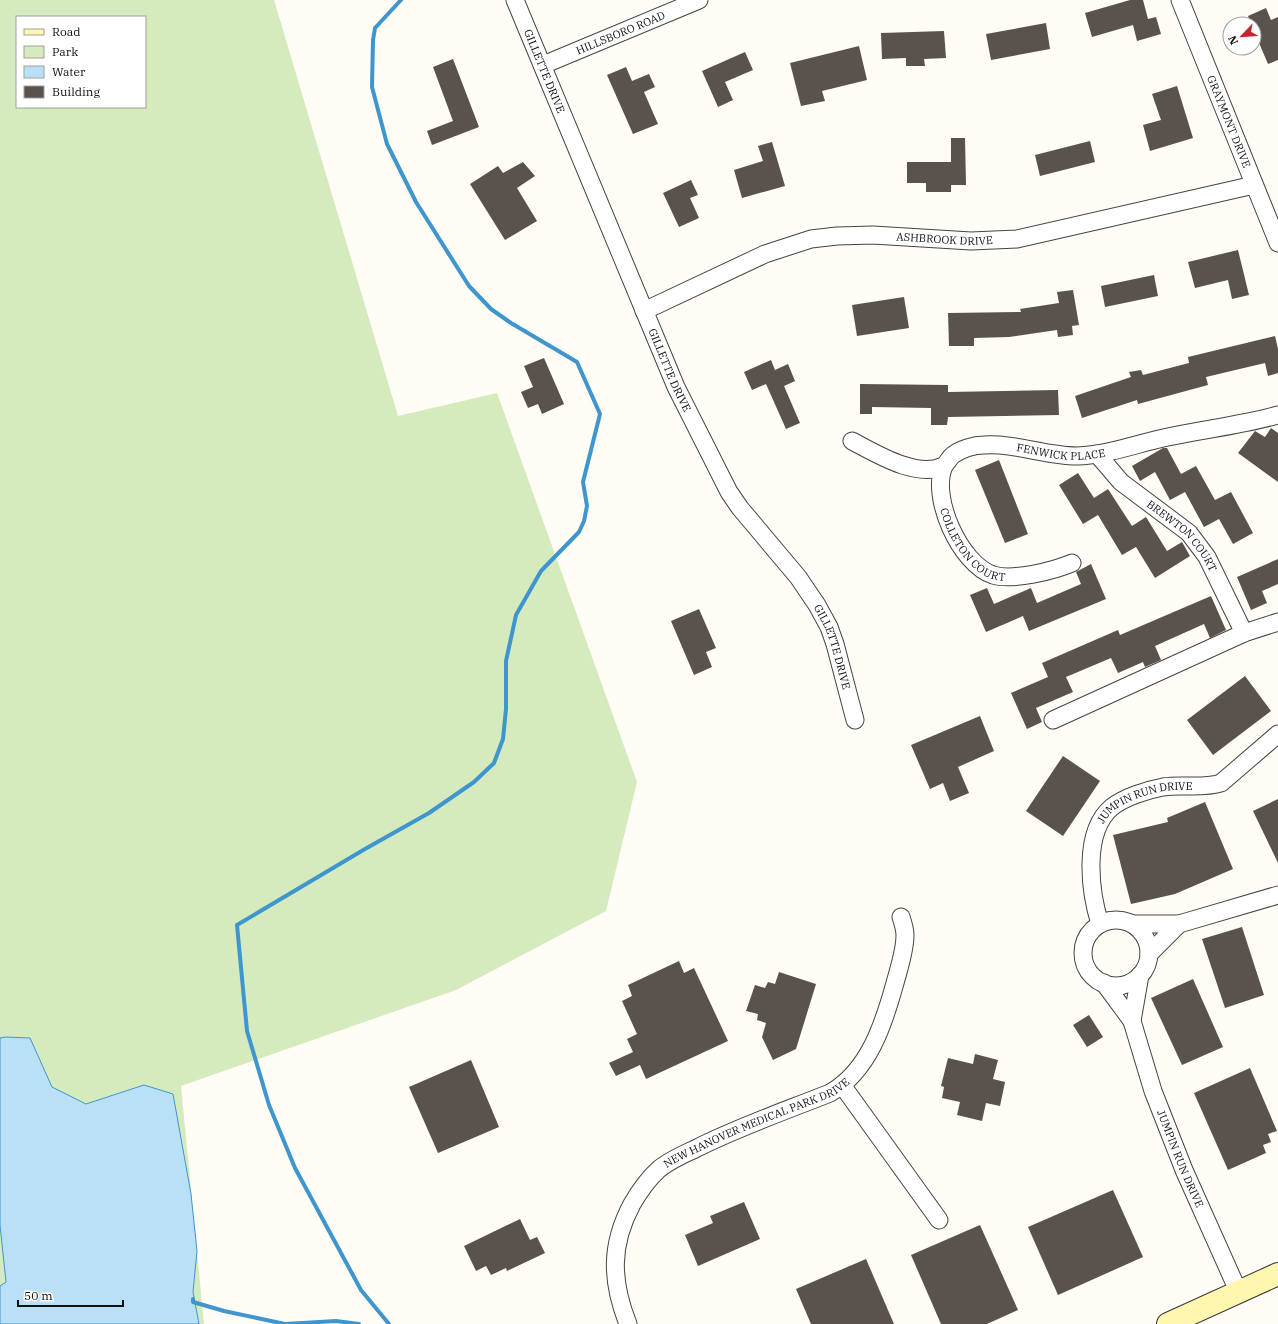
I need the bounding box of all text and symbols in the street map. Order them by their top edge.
street label: HILLSBORO ROAD [574,8,667,57]
legend [16,16,146,108]
north arrow [1222,16,1262,56]
text: Road [52,24,81,39]
street label: GILLETTE DRIVE [521,27,568,115]
text: N [1225,33,1241,47]
text: Park [52,44,78,59]
text: Water [52,64,86,79]
street label: GRAYMONT DRIVE [1204,73,1254,170]
text: Building [52,84,100,99]
street label: ASHBROOK DRIVE [896,229,993,248]
street label: GILLETTE DRIVE [645,326,694,414]
street label: FENWICK PLACE [1015,440,1106,463]
street label: BREWTON COURT [1144,497,1220,574]
street label: COLLETON COURT [937,506,1006,584]
street label: GILLETTE DRIVE [811,602,854,691]
street label: JUMPIN RUN DRIVE [1094,779,1193,826]
street label: NEW HANOVER MEDICAL PARK DRIVE [661,1075,852,1171]
street label: JUMPIN RUN DRIVE [1154,1108,1207,1210]
scale bar [18,1282,123,1308]
text: 50 m [24,1288,53,1303]

